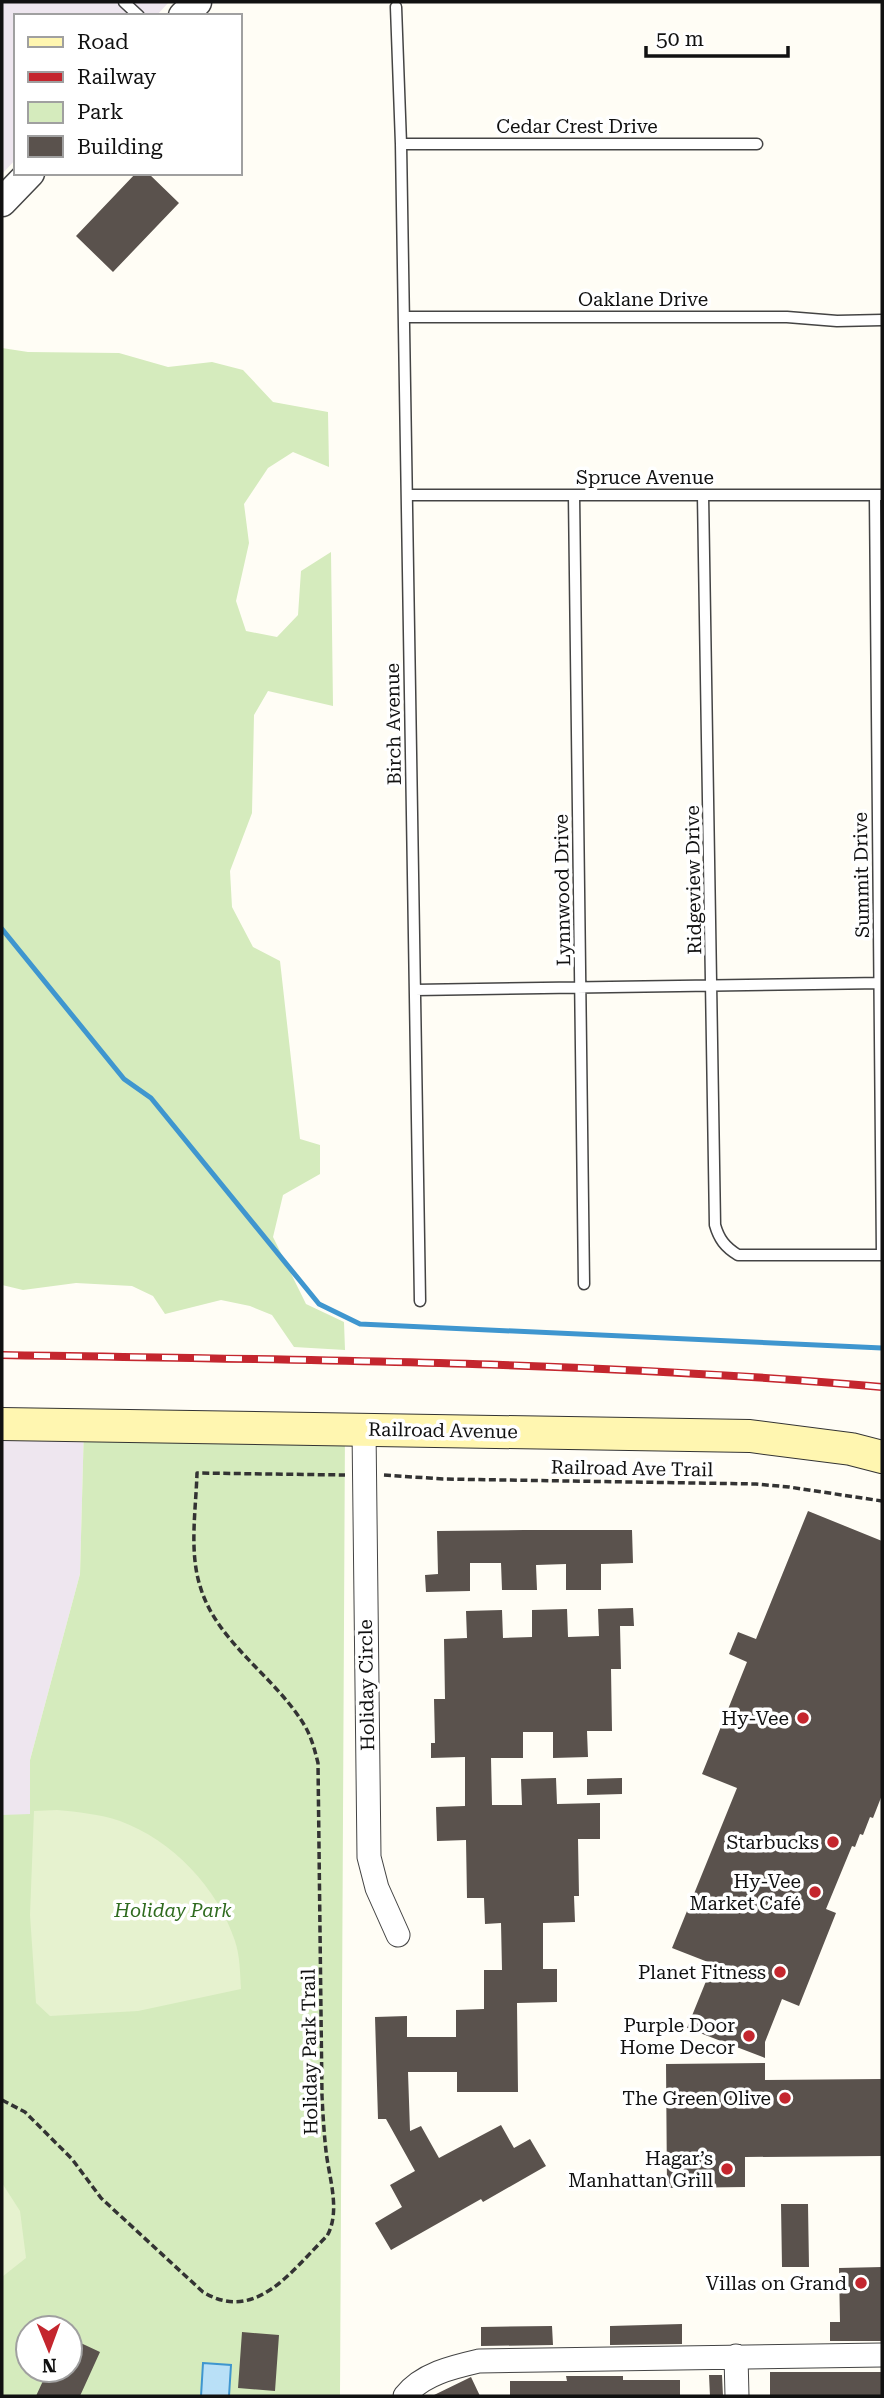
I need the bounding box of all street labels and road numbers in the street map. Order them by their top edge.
street label: Cedar Crest Drive [496,115,658,138]
street label: Oaklane Drive [578,288,708,311]
street label: Spruce Avenue [576,466,714,489]
street label: Birch Avenue [381,663,406,785]
street label: Ridgeview Drive [681,805,706,955]
street label: Summit Drive [849,812,874,938]
street label: Lynnwood Drive [550,814,575,966]
street label: Railroad Avenue [368,1418,518,1443]
street label: Railroad Ave Trail [551,1456,713,1481]
street label: Holiday Circle [354,1619,379,1751]
street label: Holiday Park Trail [297,1969,322,2135]

